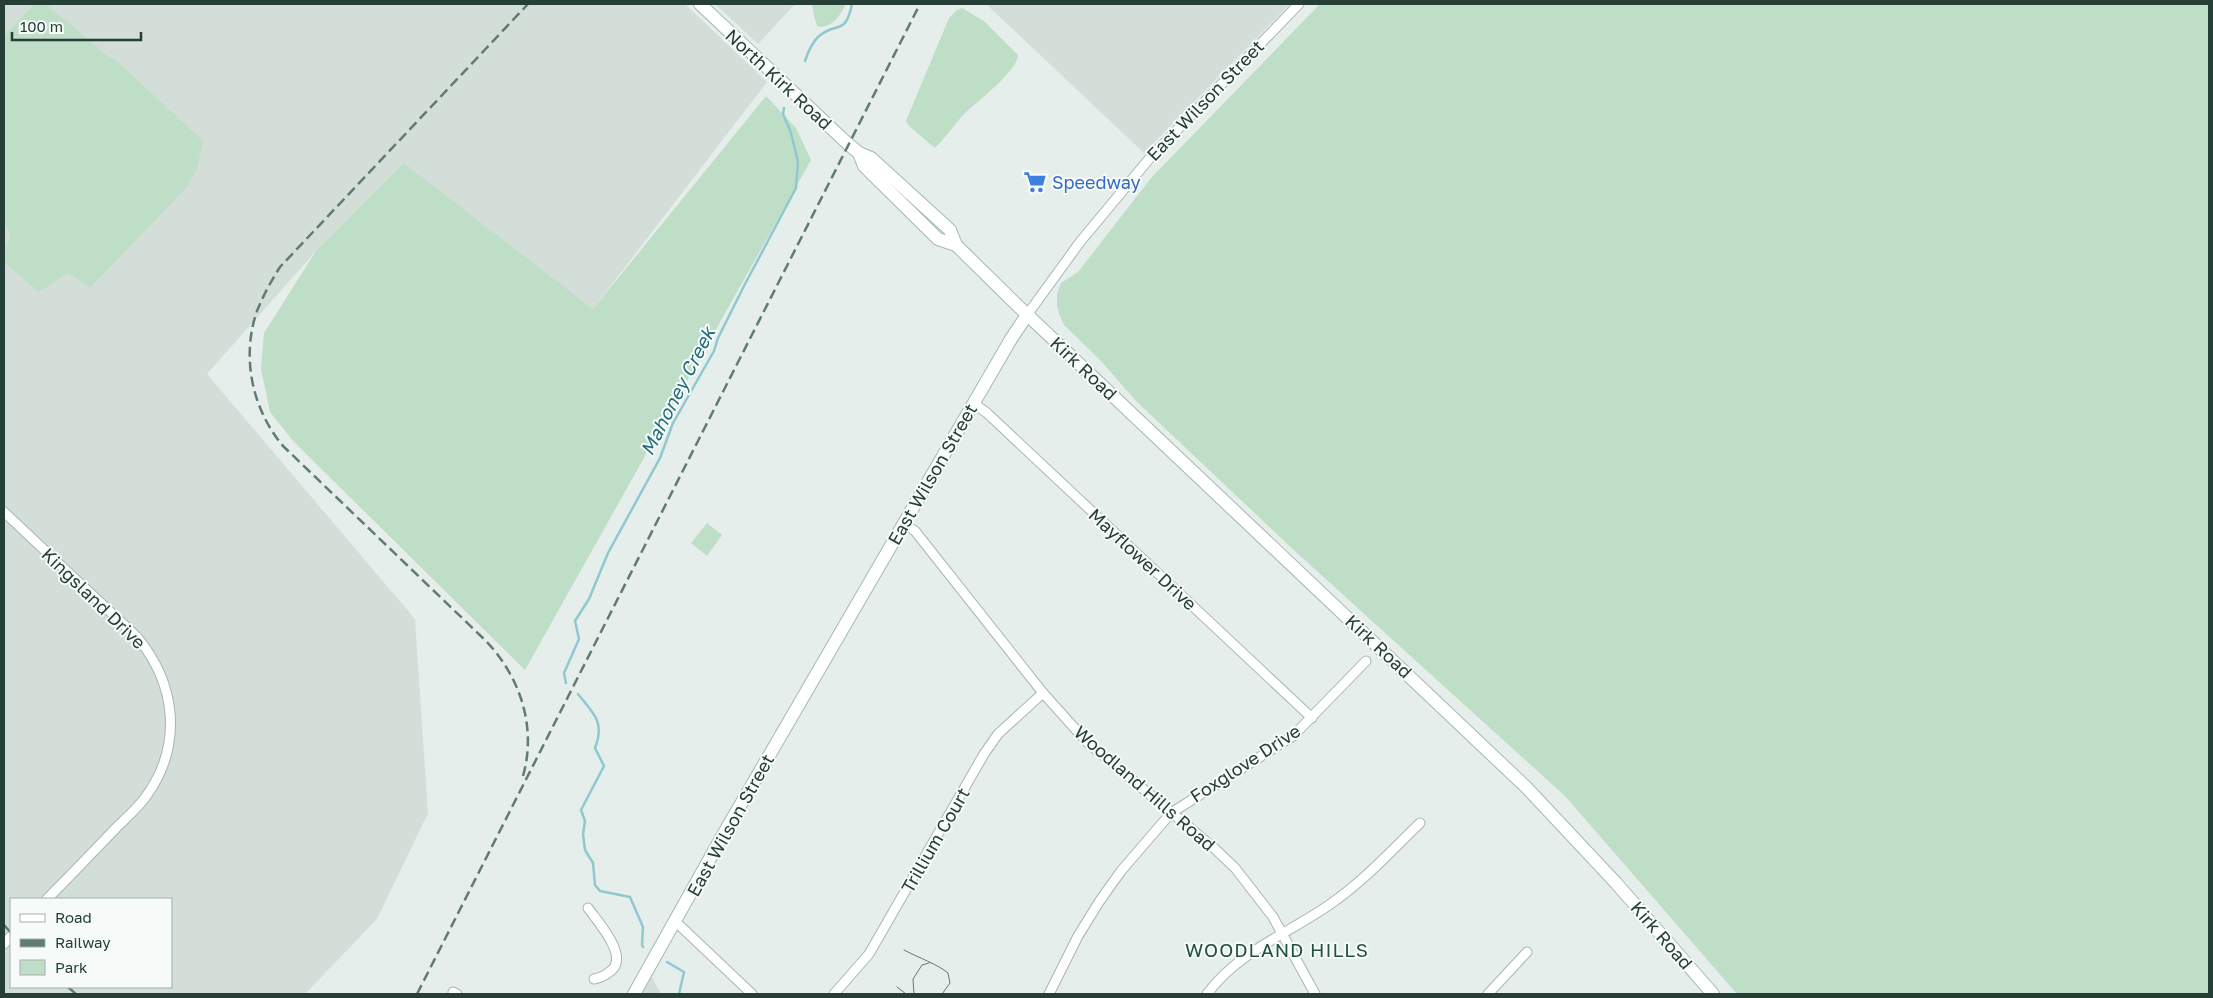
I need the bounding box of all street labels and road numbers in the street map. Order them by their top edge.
street label: North Kirk Road [721,24,837,134]
street label: East Wilson Street [1142,35,1268,165]
street label: Kirk Road [1046,332,1122,404]
street label: East Wilson Street [883,400,981,548]
street label: Mayflower Drive [1084,503,1202,615]
street label: Kingsland Drive [37,543,151,653]
street label: Kirk Road [1341,610,1417,682]
street label: Foxglove Drive [1186,719,1304,807]
street label: Woodland Hills Road [1070,721,1220,855]
street label: East Wilson Street [682,750,778,900]
street label: Trillium Court [896,784,974,896]
street label: Kirk Road [1626,896,1698,974]

